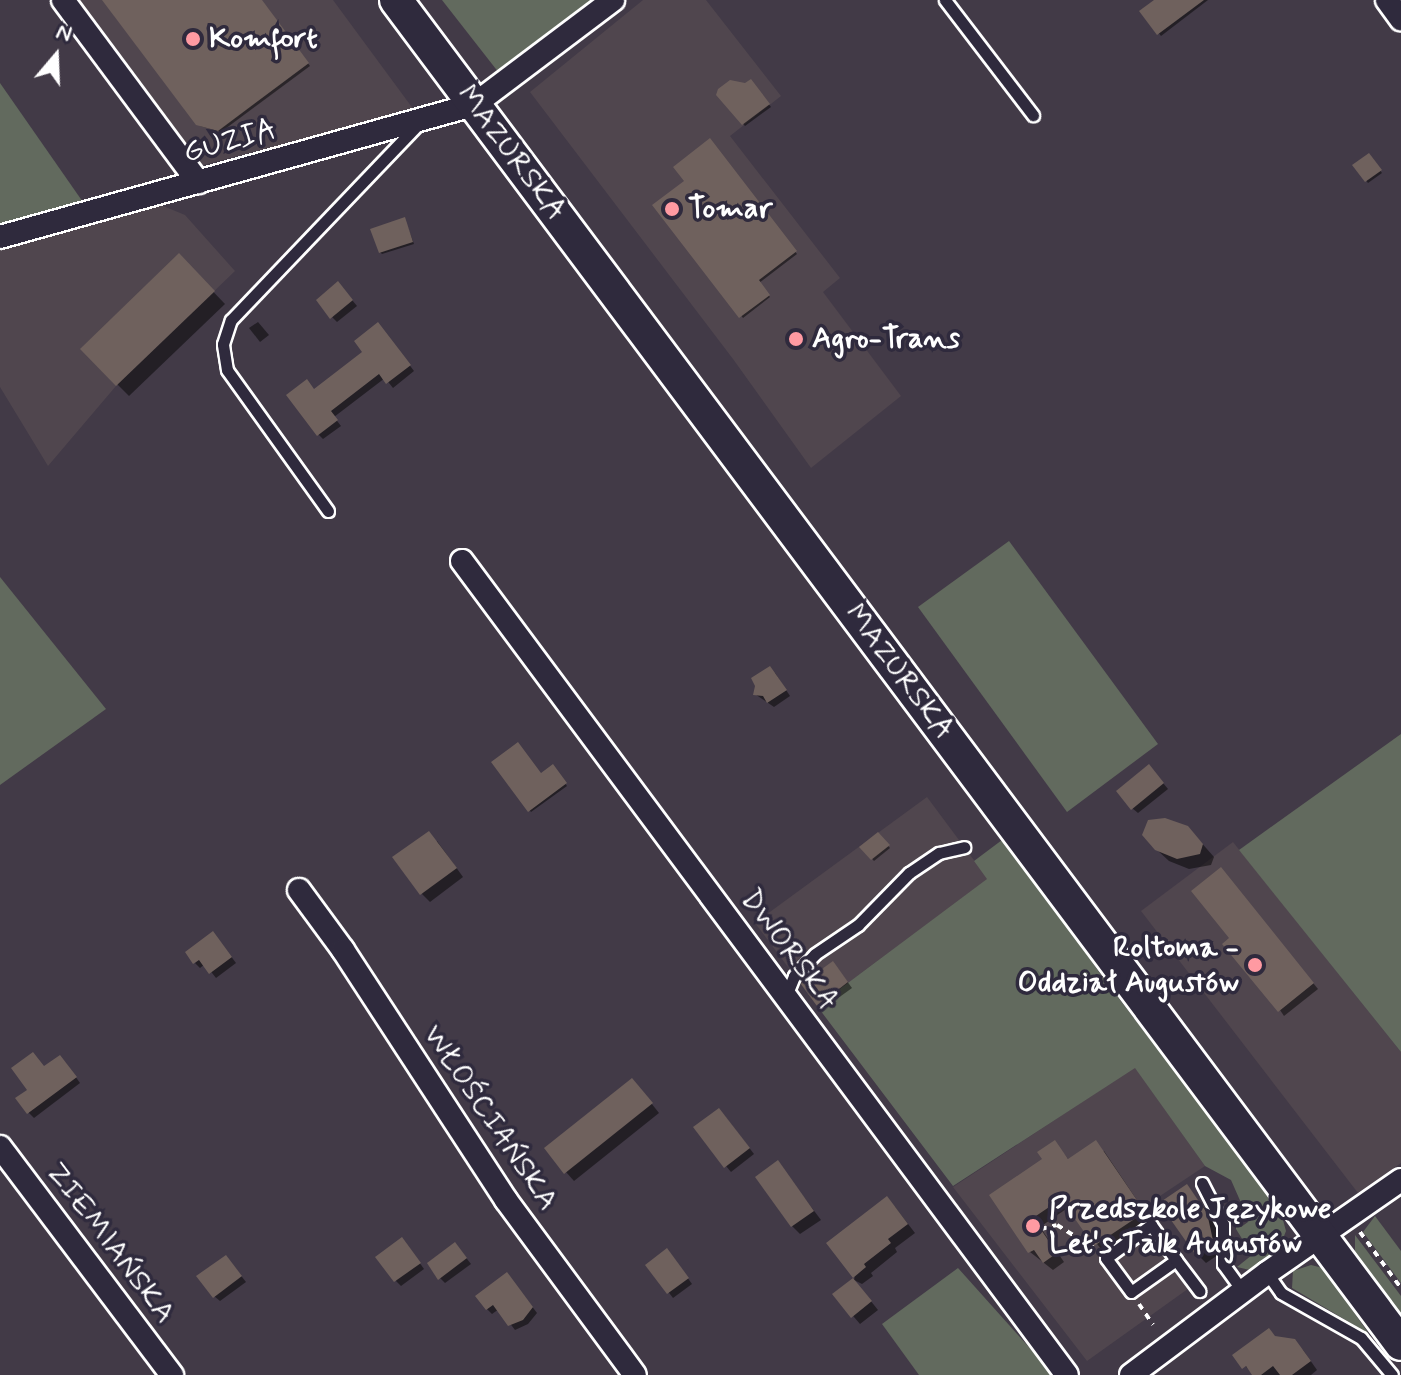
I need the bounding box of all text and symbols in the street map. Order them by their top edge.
north arrow [16,16,96,96]
text: N [52,18,75,49]
place label: Komfort [209,21,318,57]
marker: Komfort [184,30,202,48]
street label: MAZURSKA [448,78,574,228]
street label: GUZIA [180,112,280,172]
place label: Tomar [688,191,773,227]
marker: Tomar [663,200,681,218]
place label: Agro-Trans [812,321,960,357]
marker: Agro-Trans [787,330,805,348]
street label: MAZURSKA [836,597,962,747]
street label: DWORSKA [732,882,846,1018]
place label: Roltoma - Oddział Augustów [1018,930,1239,1000]
marker: Roltoma - Oddział Augustów [1246,956,1264,974]
street label: WŁOŚCIAŃSKA [415,1018,565,1218]
street label: ZIEMIAŃSKA [38,1155,182,1331]
place label: Przedszkole Językowe Let's Talk Augustów [1049,1191,1333,1262]
marker: Przedszkole Językowe Let's Talk Augustów [1024,1217,1042,1235]

